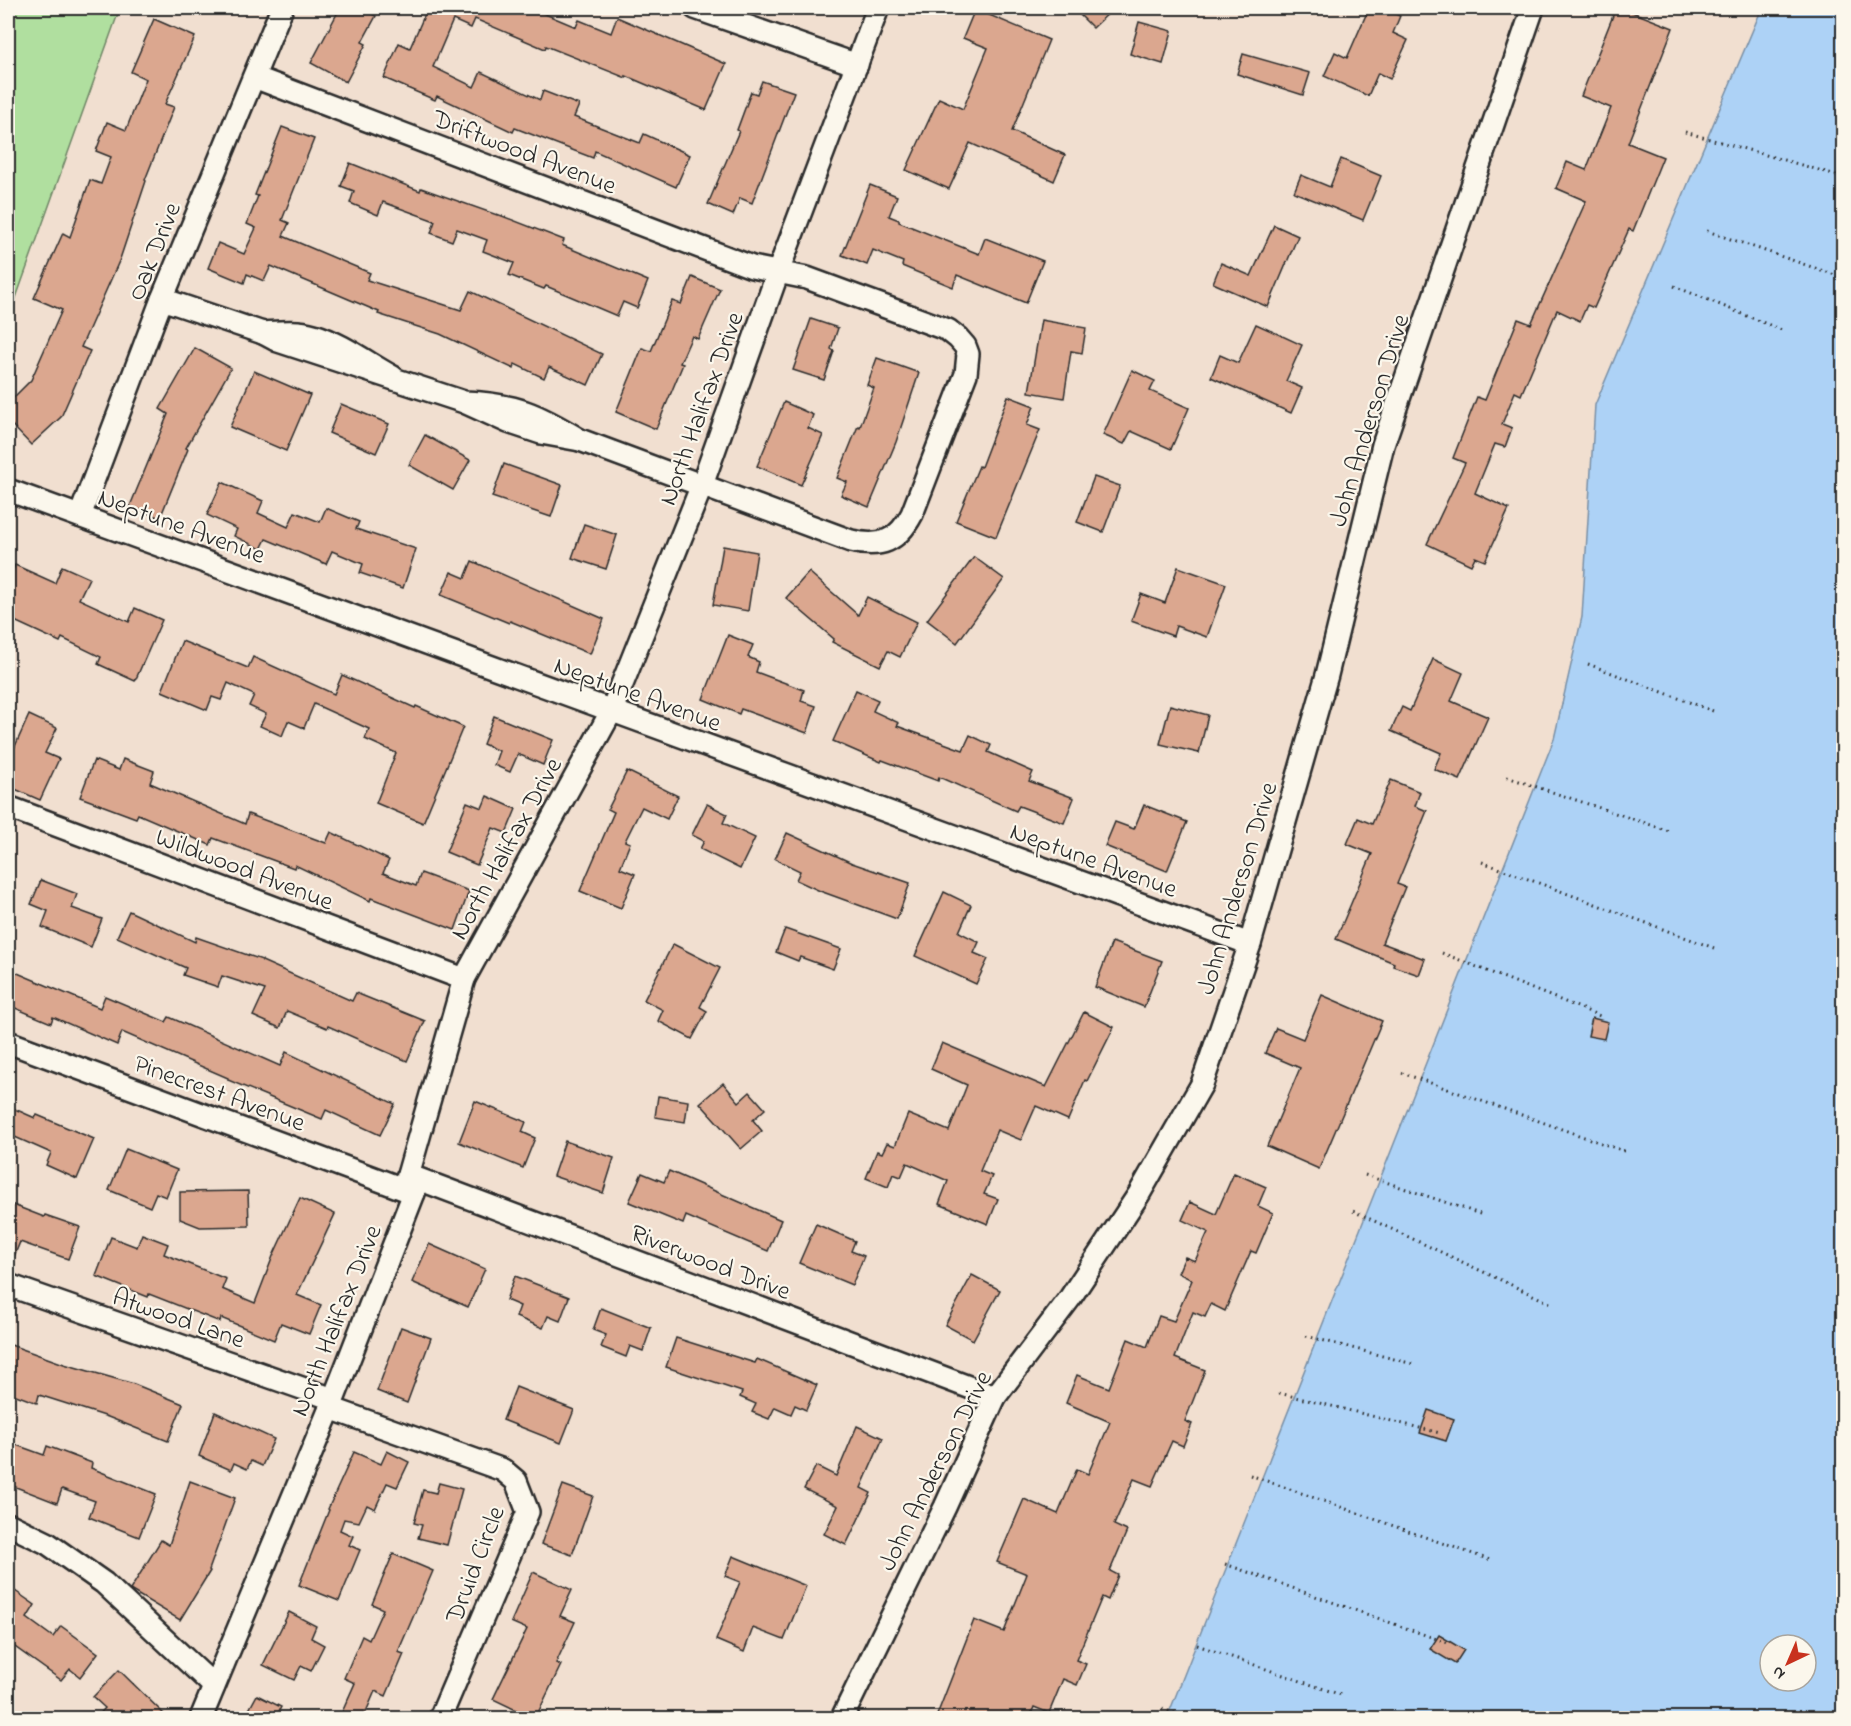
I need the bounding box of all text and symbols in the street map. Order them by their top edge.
street label: Driftwood Avenue [425,101,622,206]
street label: Oak Drive [119,197,193,307]
street label: North Halifax Drive [650,307,756,511]
street label: John Anderson Drive [1320,310,1421,532]
street label: Neptune Avenue [92,480,270,576]
street label: Neptune Avenue [548,648,726,744]
street label: North Halifax Drive [442,751,574,948]
street label: John Anderson Drive [1188,778,1289,1000]
street label: Neptune Avenue [1004,814,1182,910]
street label: Wildwood Avenue [149,819,339,922]
street label: Pinecrest Avenue [128,1046,310,1144]
street label: Riverwood Drive [624,1216,796,1312]
street label: North Halifax Drive [282,1219,394,1423]
street label: Atwood Lane [107,1279,250,1360]
street label: John Anderson Drive [870,1364,1004,1578]
street label: Druid Circle [437,1501,517,1630]
north arrow [1758,1633,1818,1693]
text: N [1767,1660,1791,1685]

